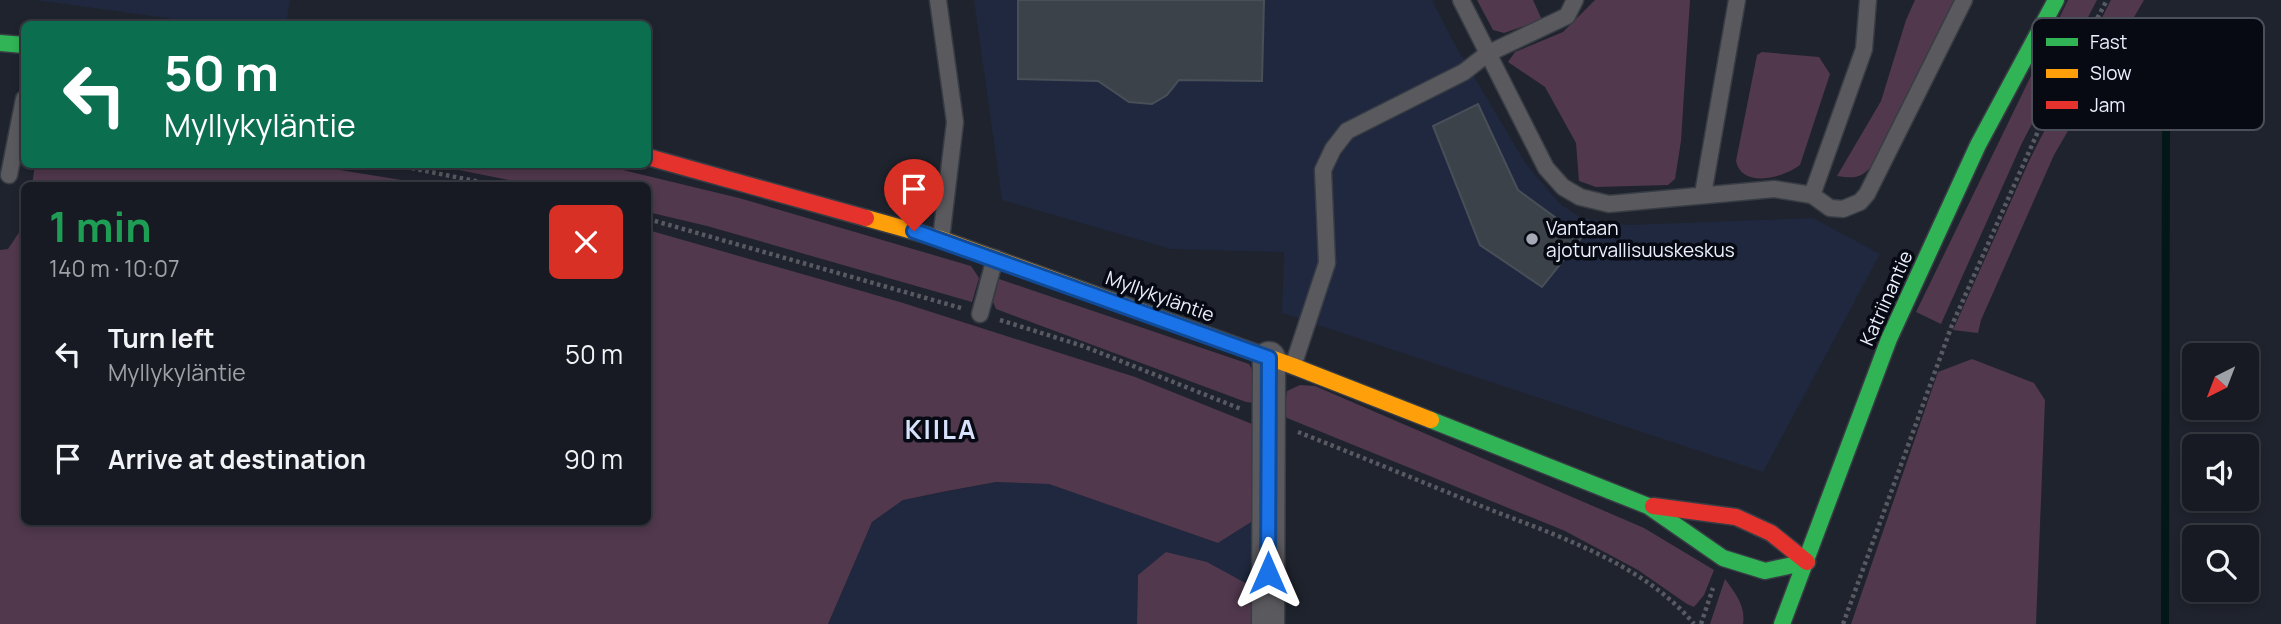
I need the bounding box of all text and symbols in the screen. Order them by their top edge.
legend [2032,18,2264,130]
text: Fast [2090,29,2127,55]
text: 50 m [164,39,279,106]
icon: left [49,49,140,140]
text: Slow [2090,60,2132,86]
text: Jam [2090,92,2125,118]
text: Myllykyläntie [164,103,356,147]
pin [884,159,944,231]
icon: arrive [895,170,933,208]
text: 1 min [49,197,152,255]
button: close [549,205,623,279]
place label: Vantaan ajoturvallisuuskeskus [1546,215,1735,263]
marker: Vantaan ajoturvallisuuskeskus [1524,231,1540,247]
street label: Katriinantie [1853,246,1919,350]
text: 140 m · 10:07 [49,252,180,284]
street label: Myllykyläntie [1102,264,1218,328]
text: Turn left [108,320,215,356]
icon: left [49,335,87,373]
text: 50 m [565,336,623,372]
north arrow [2182,343,2259,420]
map controls [2182,343,2259,602]
text: Myllykyläntie [108,356,246,388]
district label: KIILA [905,411,977,447]
button: sound [2182,434,2259,511]
icon: arrive [49,440,87,478]
text: Arrive at destination [108,441,366,477]
text: 90 m [564,441,623,477]
button: search [2182,525,2259,602]
position arrow [1231,536,1305,610]

